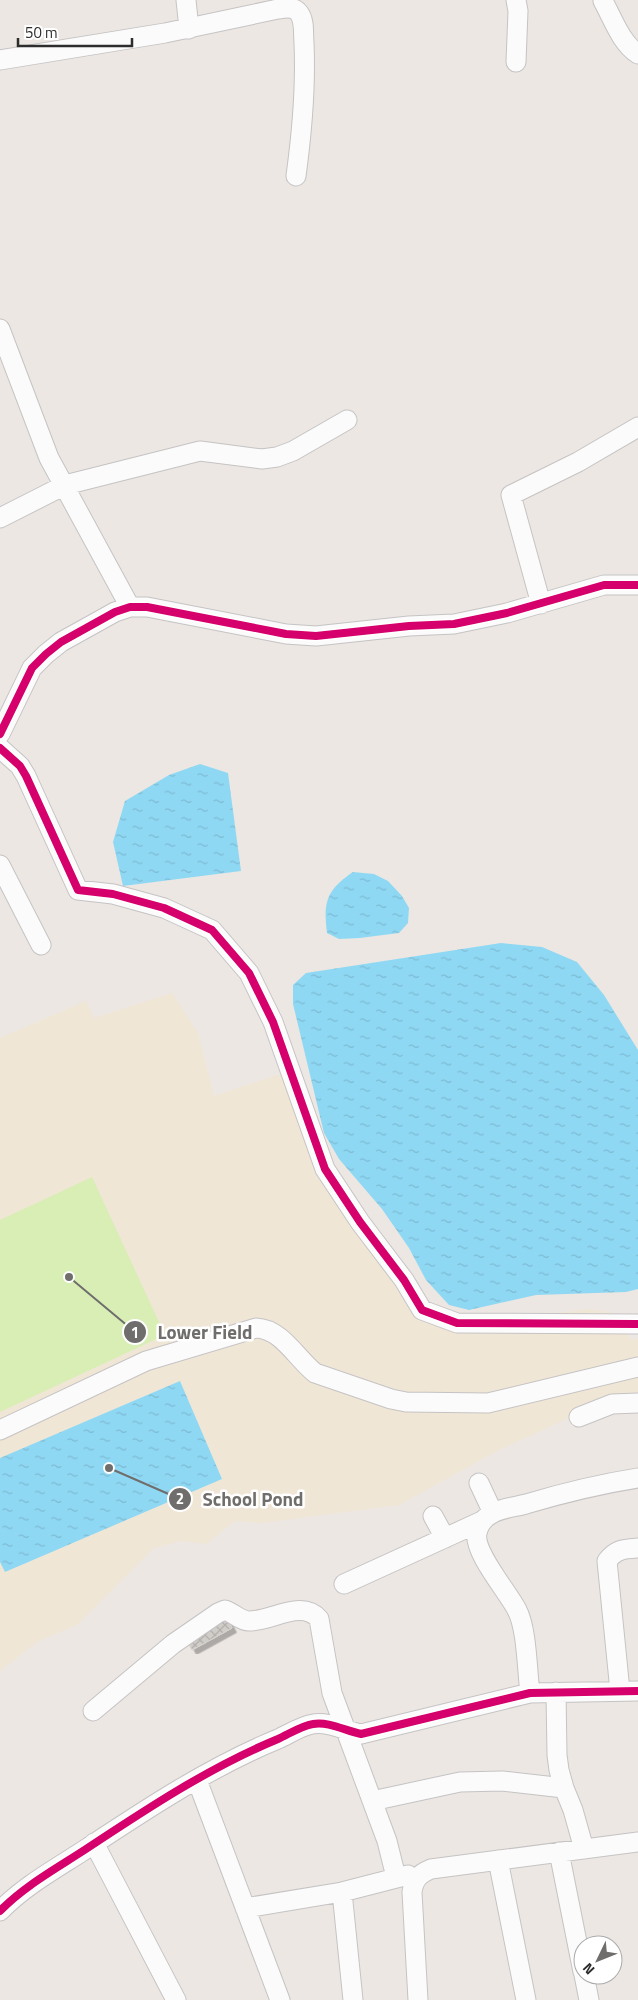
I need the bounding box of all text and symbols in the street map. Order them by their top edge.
scale bar [18,15,131,47]
text: 50 m [25,21,58,44]
callout: Lower Field [123,1315,262,1349]
text: Lower Field [158,1317,252,1346]
text: 1 [131,1321,139,1344]
callout: School Pond [167,1482,313,1516]
text: School Pond [202,1484,304,1513]
text: 2 [176,1487,184,1510]
north arrow [573,1935,623,1985]
text: N [577,1958,599,1980]

